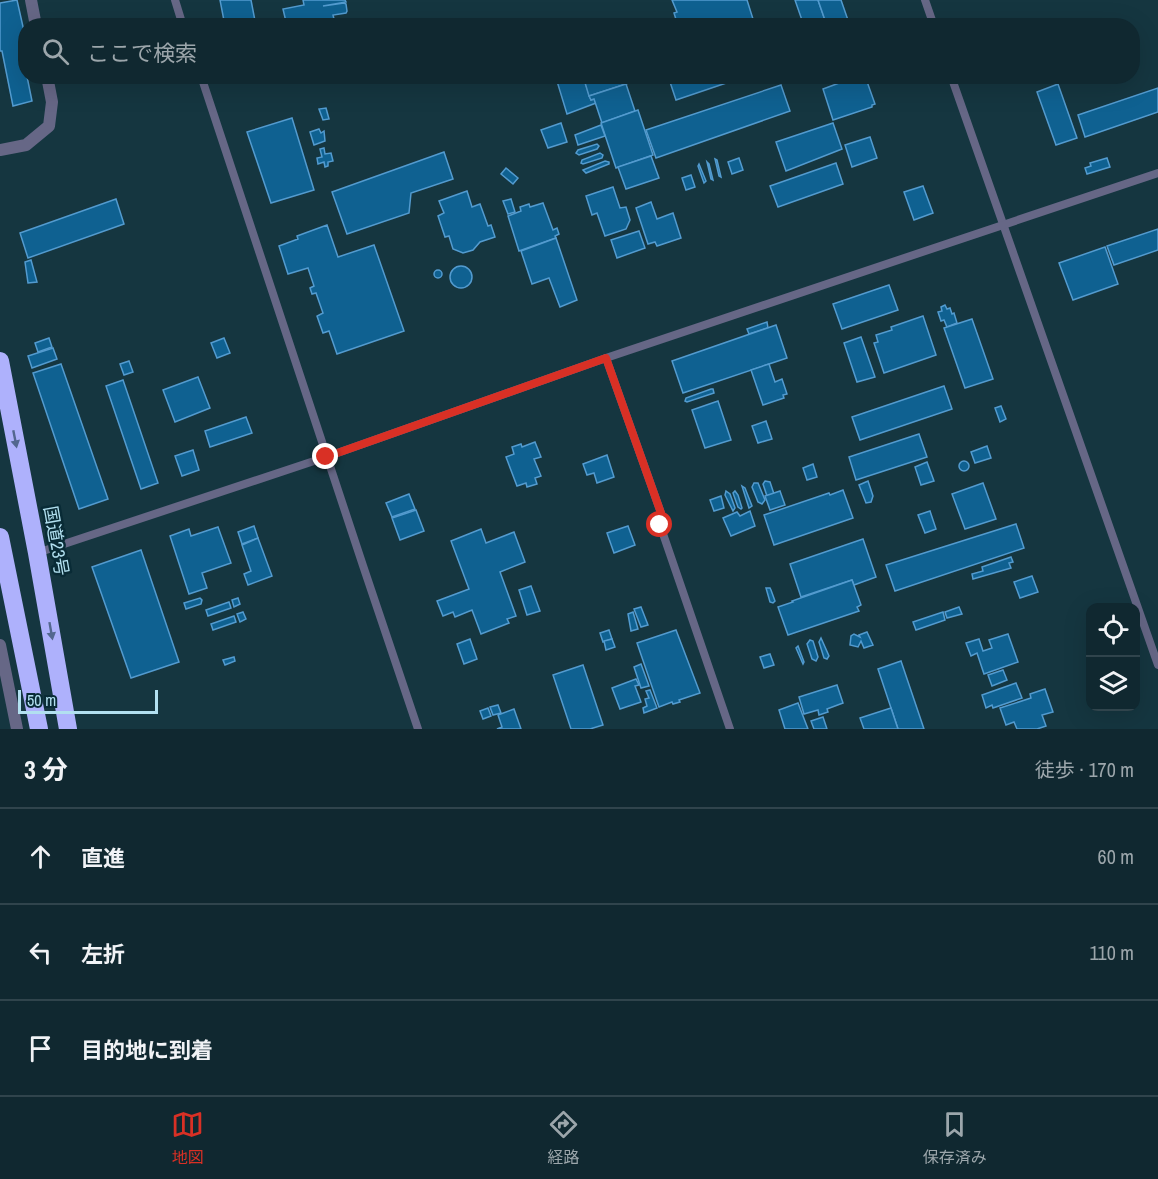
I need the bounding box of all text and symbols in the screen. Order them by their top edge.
search box [18,18,1140,84]
icon: search [39,35,72,68]
text: ここで検索 [87,38,197,68]
one-way arrow [11,430,20,449]
route end [312,443,338,469]
street label: 国道23号 [38,504,75,578]
route start [646,511,672,537]
map controls [1086,603,1140,711]
button: locate [1086,603,1140,657]
one-way arrow [46,622,55,641]
button: layers [1086,657,1140,711]
scale bar [18,687,158,714]
text: 50 m [27,689,56,711]
text: 3 分 [24,752,68,787]
text: 徒歩 · 170 m [1035,756,1134,783]
icon: ahead [24,840,57,873]
text: 直進 [81,843,125,873]
text: 60 m [1098,843,1134,870]
icon: left [24,936,57,969]
text: 左折 [81,939,125,969]
text: 110 m [1090,939,1134,966]
icon: arrive [24,1032,57,1065]
text: 目的地に到着 [81,1035,213,1065]
tab: 地図 [171,1108,204,1168]
tab: 経路 [547,1108,580,1168]
tab: 保存済み [923,1108,987,1168]

